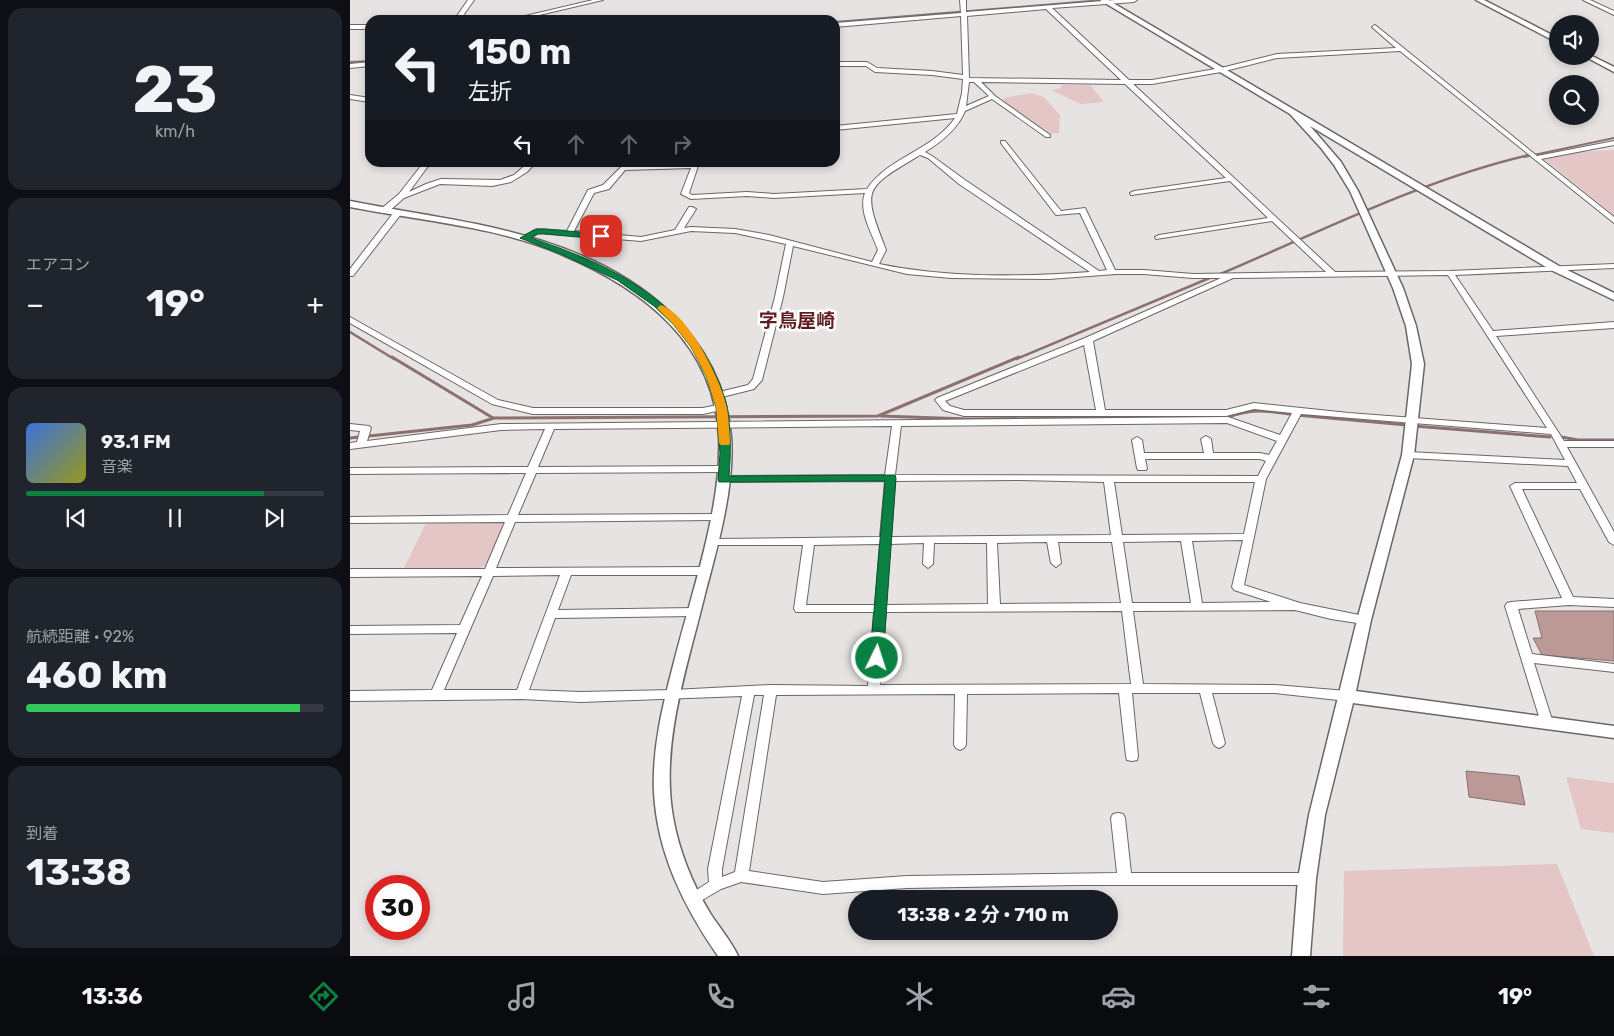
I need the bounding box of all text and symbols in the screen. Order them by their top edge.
map controls [1549,15,1599,125]
button: sound [1549,15,1599,65]
text: 150 m [468,31,571,73]
icon: left [385,35,450,100]
text: 23 [132,51,218,128]
button: search [1549,75,1599,125]
text: 左折 [468,78,512,105]
text: km/h [155,122,195,141]
icon: left [509,130,537,158]
icon: ahead [562,130,590,158]
icon: ahead [615,130,643,158]
icon: right [668,130,696,158]
pin [580,215,622,257]
icon: arrive [587,222,615,250]
text: エアコン [26,255,90,274]
text: 19° [146,280,205,326]
text: − [26,288,44,321]
text: + [307,288,324,321]
district label: 字鳥屋崎 [759,309,835,332]
text: 93.1 FM [101,430,171,453]
text: 音楽 [101,457,133,476]
icon: previous [62,504,90,532]
icon: pause [161,504,189,532]
icon: next [260,504,288,532]
text: 航続距離 · 92% [26,627,134,646]
position arrow [850,631,902,683]
text: 460 km [26,652,168,698]
text: 到着 [26,824,58,843]
text: 13:38 [26,849,132,895]
speed limit sign: 30 [365,875,430,940]
text: 13:38 · 2 分 · 710 m [897,903,1069,926]
icon: directions [306,979,341,1014]
icon: music [505,979,540,1014]
icon: phone [703,979,738,1014]
icon: climate [902,979,937,1014]
icon: car [1101,979,1136,1014]
icon: filters [1299,979,1334,1014]
text: 13:36 [82,983,143,1010]
text: 19° [1498,983,1532,1010]

